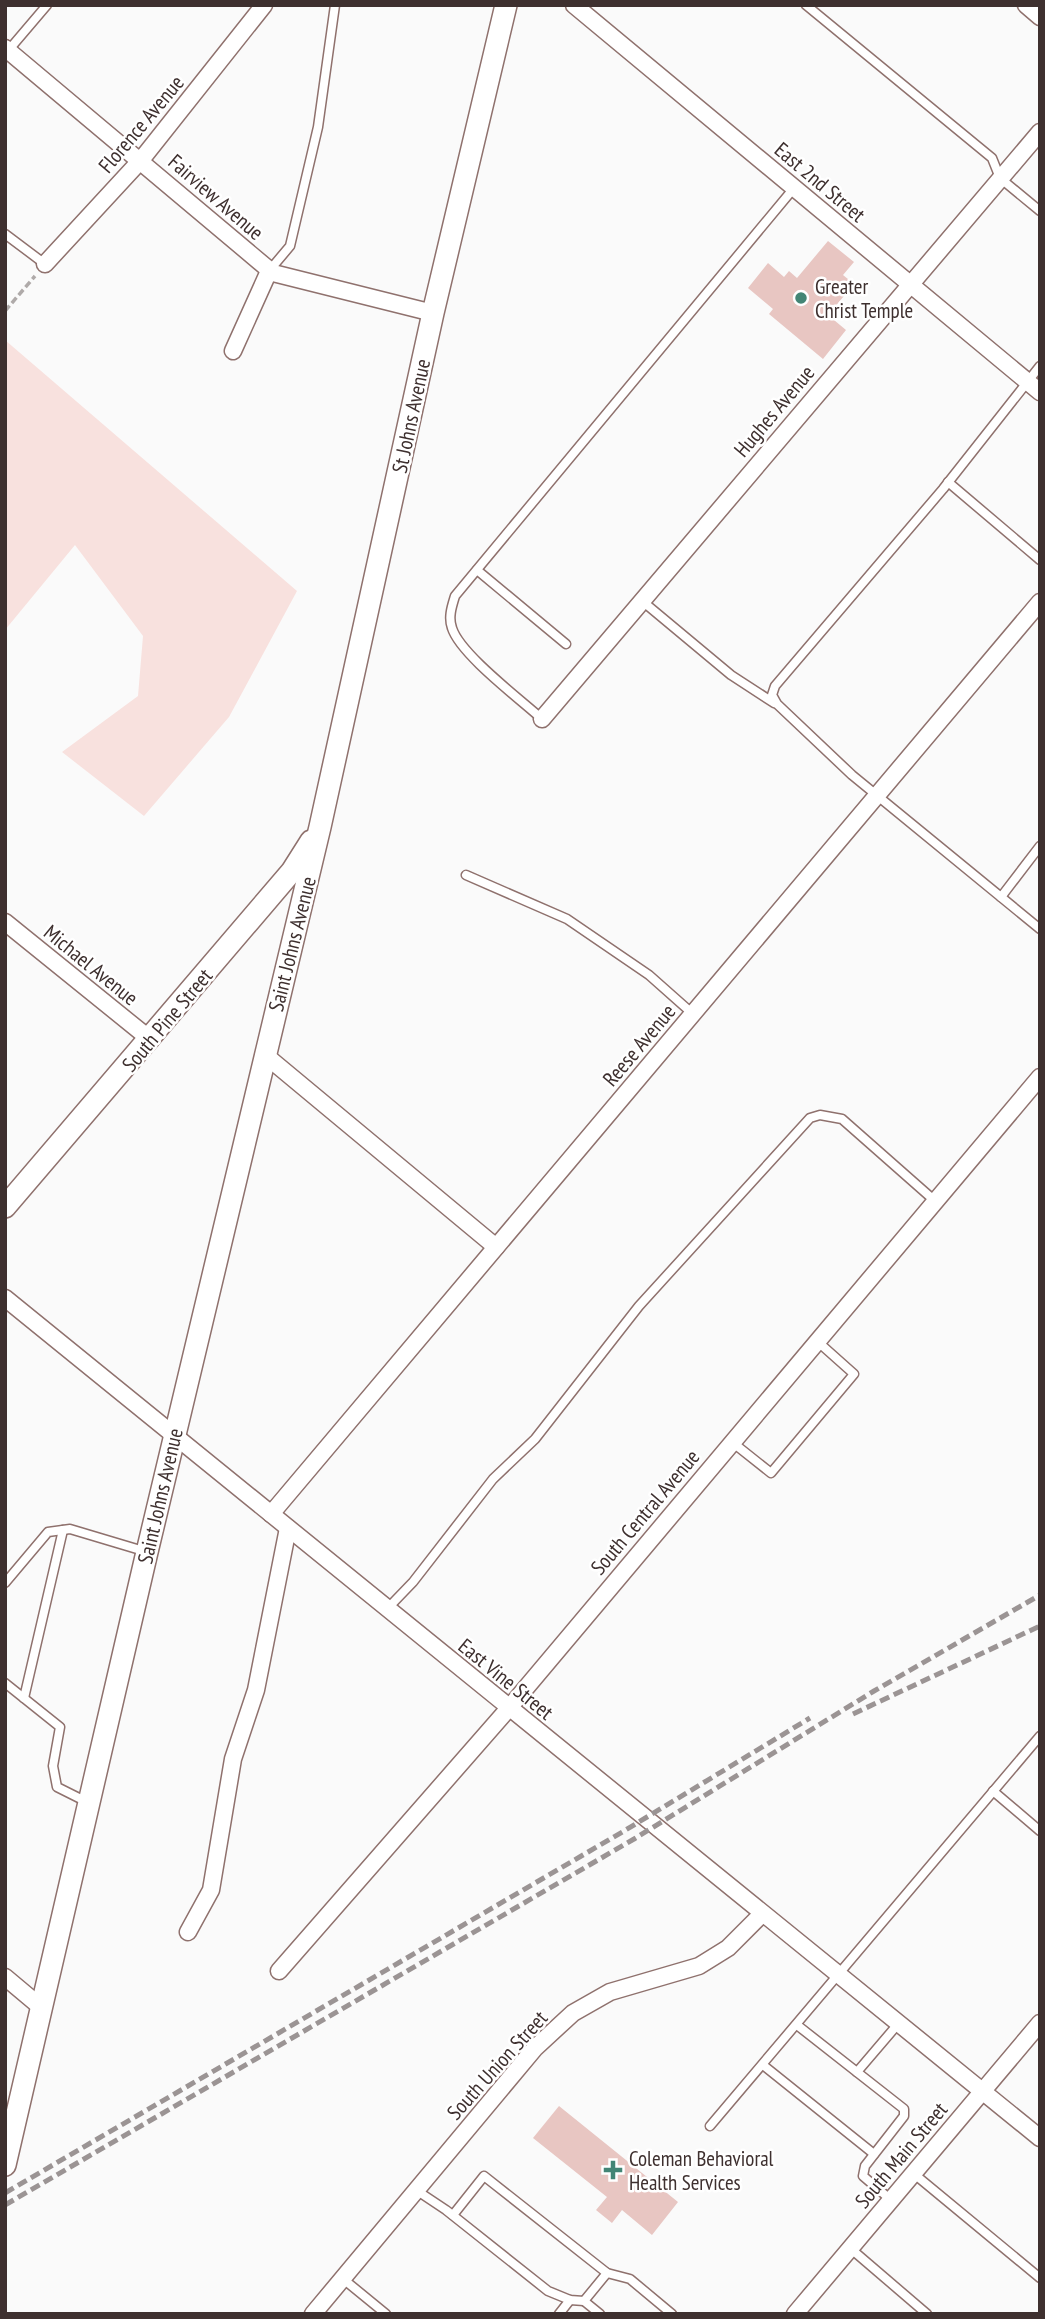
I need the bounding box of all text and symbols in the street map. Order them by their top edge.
street label: Florence Avenue [92,70,190,178]
street label: East 2nd Street [769,136,871,228]
street label: Fairview Avenue [163,148,269,246]
place label: Greater Christ Temple [815,273,913,324]
marker: Greater Christ Temple [793,290,809,306]
street label: St Johns Avenue [386,357,436,475]
street label: Hughes Avenue [728,360,820,462]
street label: Saint Johns Avenue [262,874,322,1014]
street label: Michael Avenue [38,919,144,1011]
street label: South Pine Street [116,963,218,1077]
street label: Reese Avenue [597,998,681,1092]
street label: Saint Johns Avenue [131,1426,189,1566]
street label: South Central Avenue [585,1444,705,1580]
street label: East Vine Street [453,1633,559,1726]
street label: South Union Street [441,2005,553,2125]
street label: South Main Street [849,2096,953,2214]
place label: Coleman Behavioral Health Services [629,2145,774,2196]
marker: Coleman Behavioral Health Services [603,2160,623,2180]

